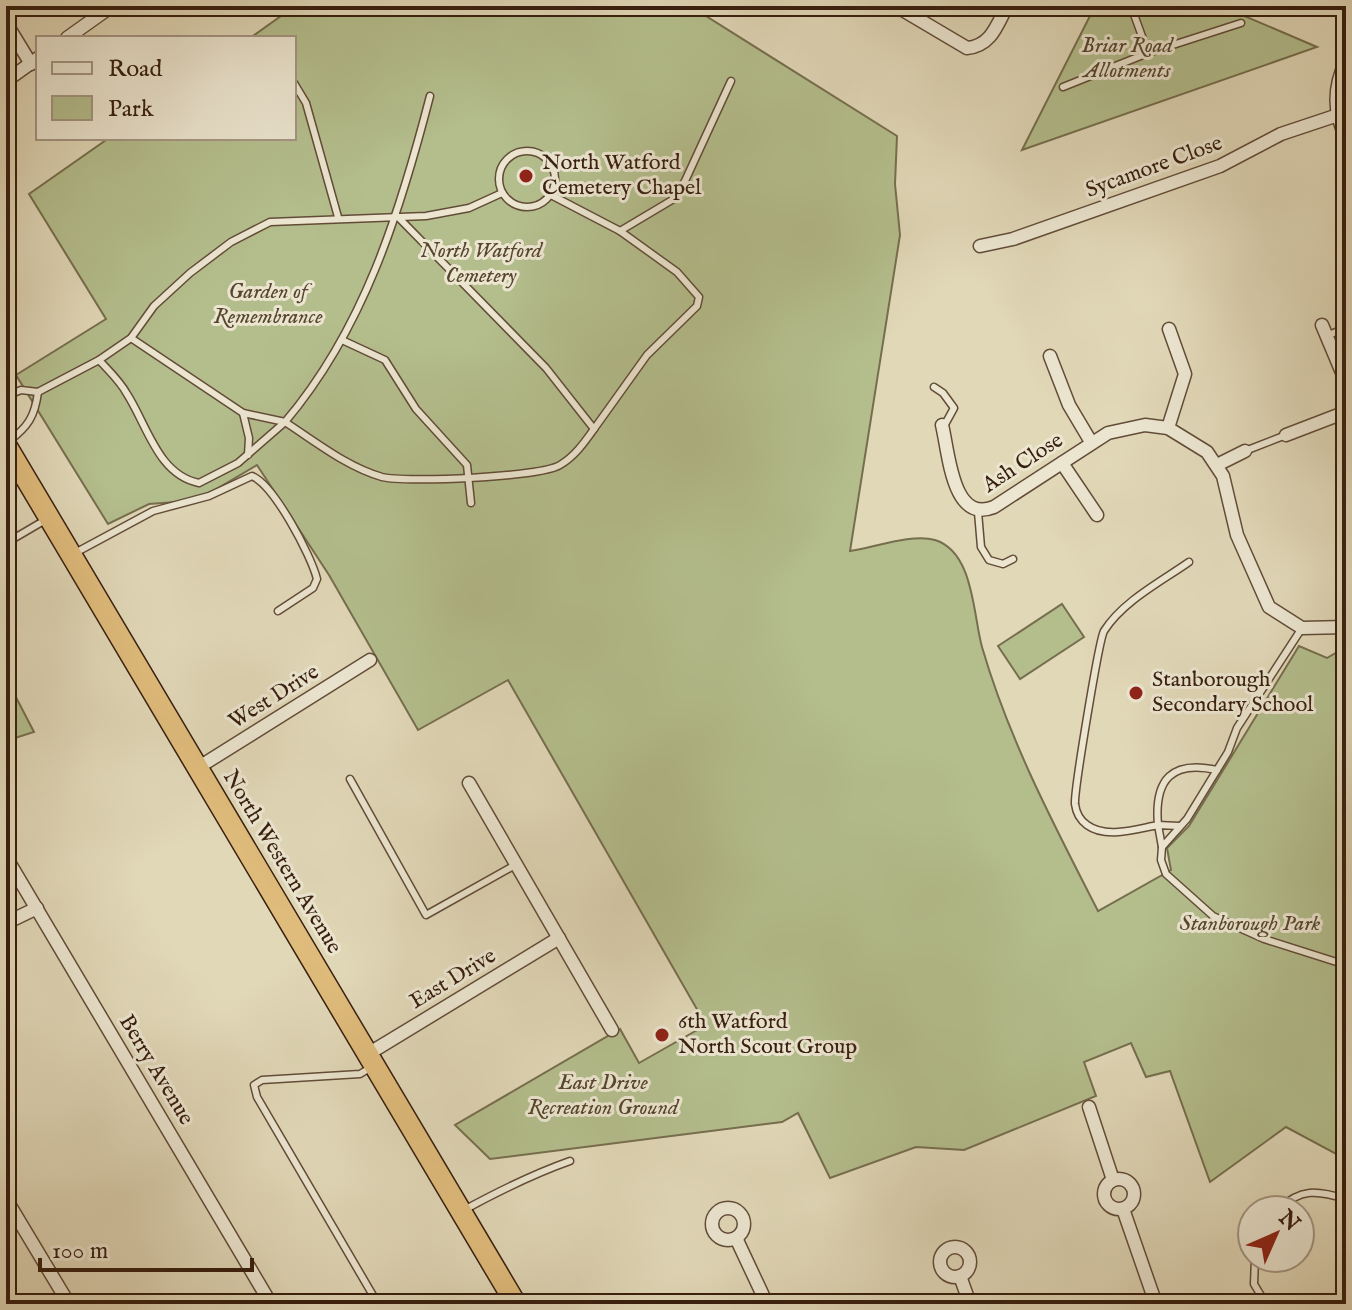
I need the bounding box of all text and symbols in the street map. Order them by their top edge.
park label: Briar Road Allotments [1081,32,1174,85]
legend [36,36,296,140]
text: Road [108,54,162,85]
text: Park [108,94,154,125]
street label: Sycamore Close [1082,129,1226,205]
place label: North Watford Cemetery Chapel [542,149,701,202]
marker: North Watford Cemetery Chapel [517,167,535,185]
park label: North Watford Cemetery [420,237,544,290]
park label: Garden of Remembrance [213,278,323,331]
street label: Ash Close [977,427,1069,500]
street label: West Drive [224,658,324,736]
place label: Stanborough Secondary School [1152,666,1313,719]
marker: Stanborough Secondary School [1127,684,1145,702]
street label: North Western Avenue [216,765,348,959]
park label: Stanborough Park [1180,910,1321,938]
street label: East Drive [405,942,501,1016]
place label: 6th Watford North Scout Group [678,1008,857,1061]
street label: Berry Avenue [112,1010,200,1130]
marker: 6th Watford North Scout Group [653,1026,671,1044]
park label: East Drive Recreation Ground [528,1069,680,1122]
north arrow [1236,1194,1316,1274]
text: N [1271,1204,1305,1238]
scale bar [40,1222,252,1272]
text: 100 m [52,1236,108,1267]

